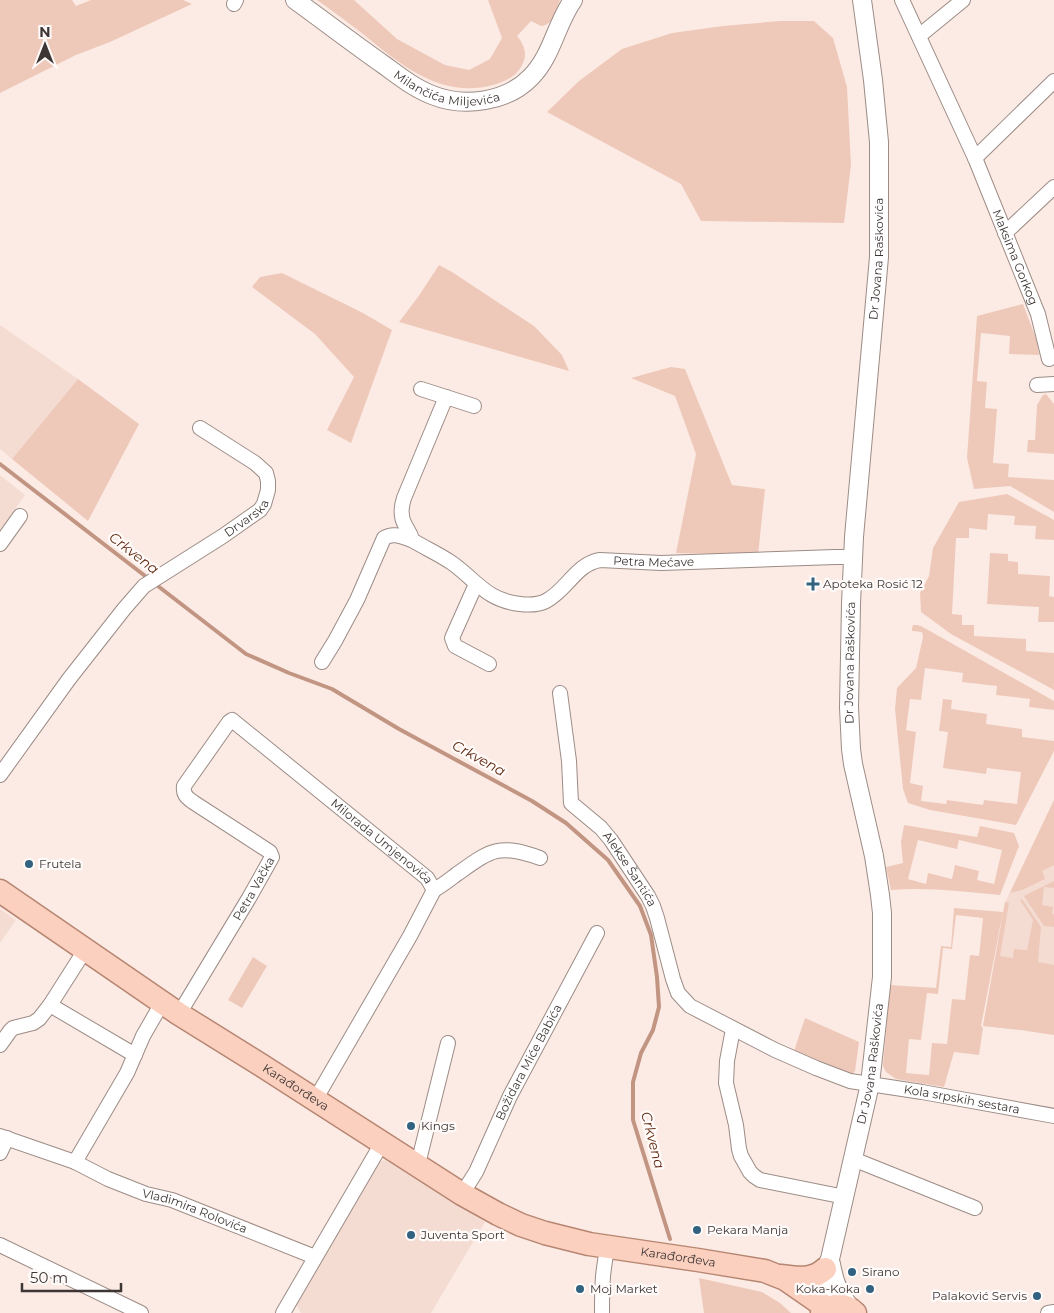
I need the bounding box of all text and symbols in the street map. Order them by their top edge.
north arrow [20,20,70,70]
text: N [39,23,51,41]
street label: Milančića Miljevića [391,67,502,109]
street label: Dr Jovana Raškovića [865,198,886,321]
street label: Maksima Gorkog [989,207,1042,307]
street label: Drvarska [221,498,272,540]
water label: Crkvena [105,528,163,578]
street label: Petra Mećave [613,553,694,570]
place label: Apoteka Rosić 12 [823,576,923,591]
marker: Apoteka Rosić 12 [807,578,819,590]
street label: Dr Jovana Raškovića [841,601,858,724]
water label: Crkvena [449,736,509,780]
street label: Milorada Umjenovića [328,795,437,886]
street label: Alekse Šantića [600,828,660,909]
street label: Petra Vačka [229,854,278,923]
place label: Frutela [39,856,82,871]
marker: Frutela [23,858,35,870]
street label: Božidara Miće Babića [492,1001,565,1122]
street label: Dr Jovana Raškovića [853,1002,886,1126]
street label: Karađorđeva [260,1060,332,1114]
street label: Kola srpskih sestara [903,1081,1021,1117]
water label: Crkvena [637,1110,669,1170]
place label: Kings [421,1118,455,1133]
marker: Kings [405,1120,417,1132]
street label: Vladimira Rolovića [141,1185,250,1236]
place label: Pekara Manja [707,1222,788,1237]
marker: Pekara Manja [691,1224,703,1236]
place label: Juventa Sport [420,1227,505,1242]
marker: Juventa Sport [405,1229,417,1241]
street label: Karađorđeva [640,1244,717,1270]
scale bar [22,1260,121,1292]
place label: Sirano [862,1264,900,1279]
marker: Sirano [846,1266,858,1278]
text: 50 m [30,1268,68,1287]
place label: Moj Market [590,1281,658,1296]
place label: Koka-Koka [796,1281,860,1296]
marker: Moj Market [574,1283,586,1295]
marker: Koka-Koka [864,1283,876,1295]
place label: Palaković Servis [932,1288,1027,1303]
marker: Palaković Servis [1031,1290,1043,1302]

